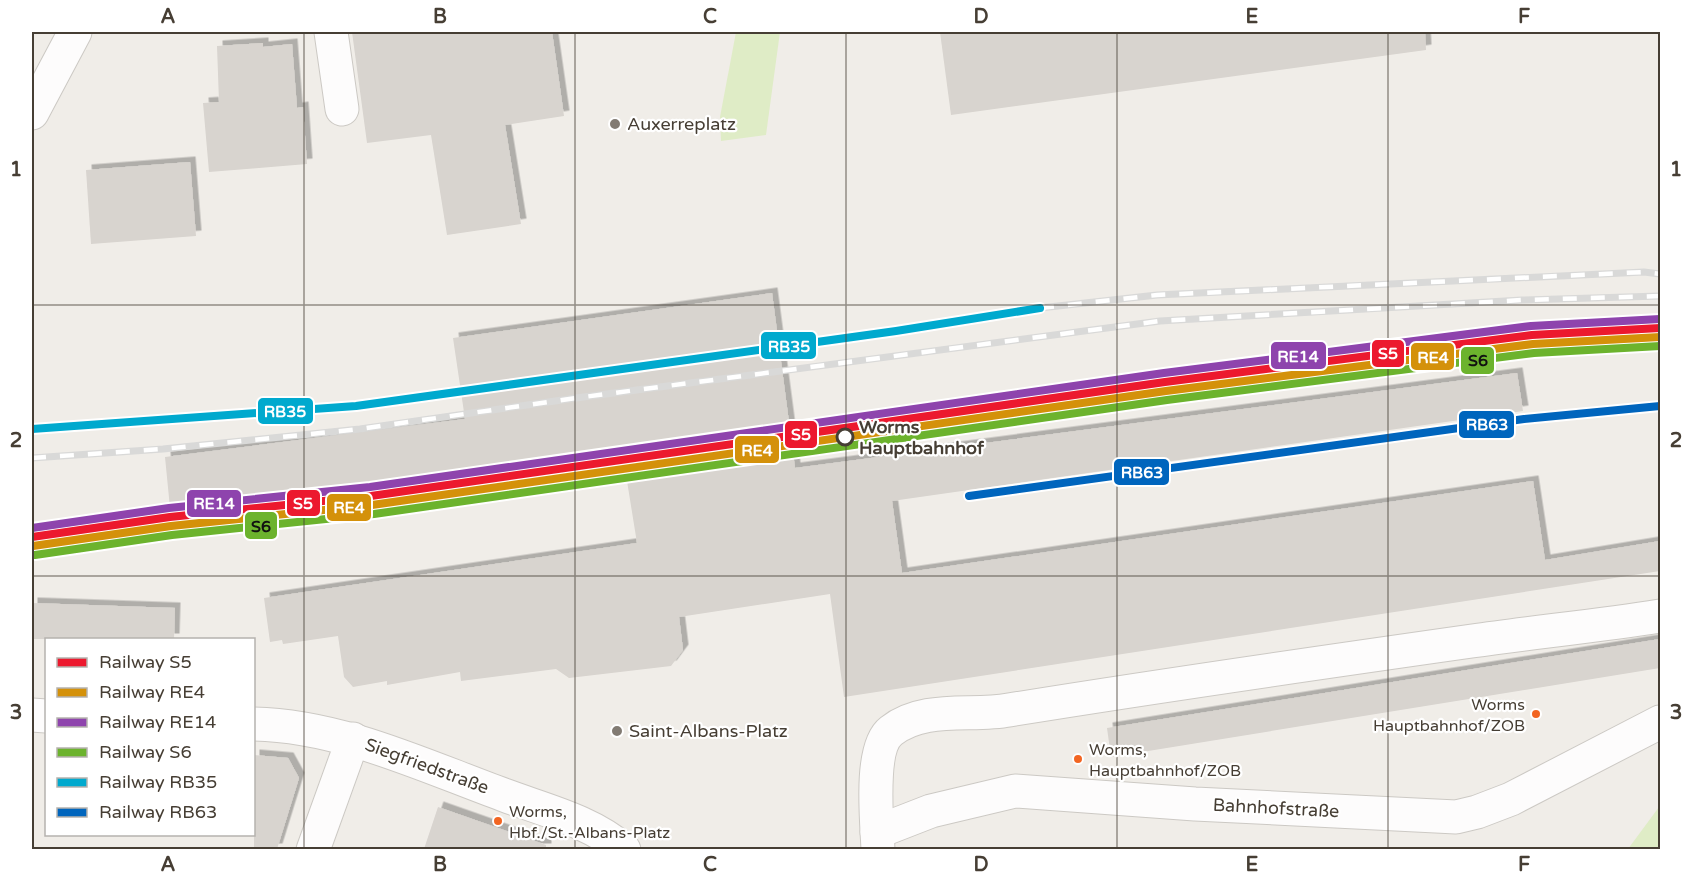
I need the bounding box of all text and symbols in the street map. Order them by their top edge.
text: A [161,5,176,29]
text: B [433,5,447,29]
text: C [703,5,717,29]
text: D [973,5,989,29]
text: E [1246,5,1259,29]
text: F [1518,5,1530,29]
place label: Auxerreplatz [627,113,736,135]
marker: Auxerreplatz [608,117,622,131]
text: 1 [10,158,22,182]
text: 1 [1670,158,1682,182]
line badge: RB35 [760,331,817,360]
text: RB35 [768,337,810,357]
line badge: S5 [1371,339,1405,368]
line badge: RE14 [1270,341,1327,370]
line badge: RE4 [1410,342,1455,371]
text: S5 [1378,344,1398,364]
line badge: S6 [1460,346,1495,375]
text: RE14 [1277,347,1319,367]
text: RE4 [1417,348,1449,368]
text: S6 [1468,351,1488,371]
line badge: RB35 [257,397,314,425]
text: RB35 [264,402,306,422]
line badge: RB63 [1458,410,1515,439]
text: RB63 [1466,415,1508,435]
place label: Worms Hauptbahnhof [859,416,985,459]
line badge: S5 [784,420,818,449]
text: S5 [791,425,811,445]
marker: Worms Hauptbahnhof [836,428,854,446]
text: 2 [10,429,22,453]
text: 2 [1670,429,1682,453]
line badge: RE4 [734,435,780,464]
text: RE4 [741,441,773,461]
line badge: RB63 [1113,458,1170,486]
text: RB63 [1121,463,1163,483]
line badge: RE14 [186,489,242,518]
line badge: S5 [286,489,321,517]
line badge: RE4 [326,493,372,522]
text: RE14 [193,494,235,514]
text: S5 [293,494,313,514]
text: RE4 [333,498,365,518]
line badge: S6 [244,511,278,540]
text: S6 [251,517,271,537]
legend [45,638,255,836]
text: Railway S5 [99,651,192,673]
text: Railway RE4 [99,681,205,703]
place label: Worms Hauptbahnhof/ZOB [1373,695,1525,736]
text: 3 [10,701,22,725]
text: 3 [1670,701,1682,725]
marker: Worms Hauptbahnhof/ZOB [1530,708,1542,720]
text: Railway RE14 [99,711,216,733]
place label: Saint-Albans-Platz [629,720,788,742]
marker: Saint-Albans-Platz [610,724,624,738]
street label: Siegfriedstraße [362,733,492,799]
place label: Worms, Hauptbahnhof/ZOB [1089,740,1241,781]
text: Railway S6 [99,741,192,763]
marker: Worms, Hauptbahnhof/ZOB [1072,753,1084,765]
text: Railway RB35 [99,771,217,793]
street label: Bahnhofstraße [1212,794,1340,822]
text: Railway RB63 [99,801,217,823]
place label: Worms, Hbf./St.-Albans-Platz [509,802,670,843]
marker: Worms, Hbf./St.-Albans-Platz [492,815,504,827]
text: A [161,853,176,877]
text: B [433,853,447,877]
text: C [703,853,717,877]
text: D [973,853,989,877]
text: E [1246,853,1259,877]
text: F [1518,853,1530,877]

